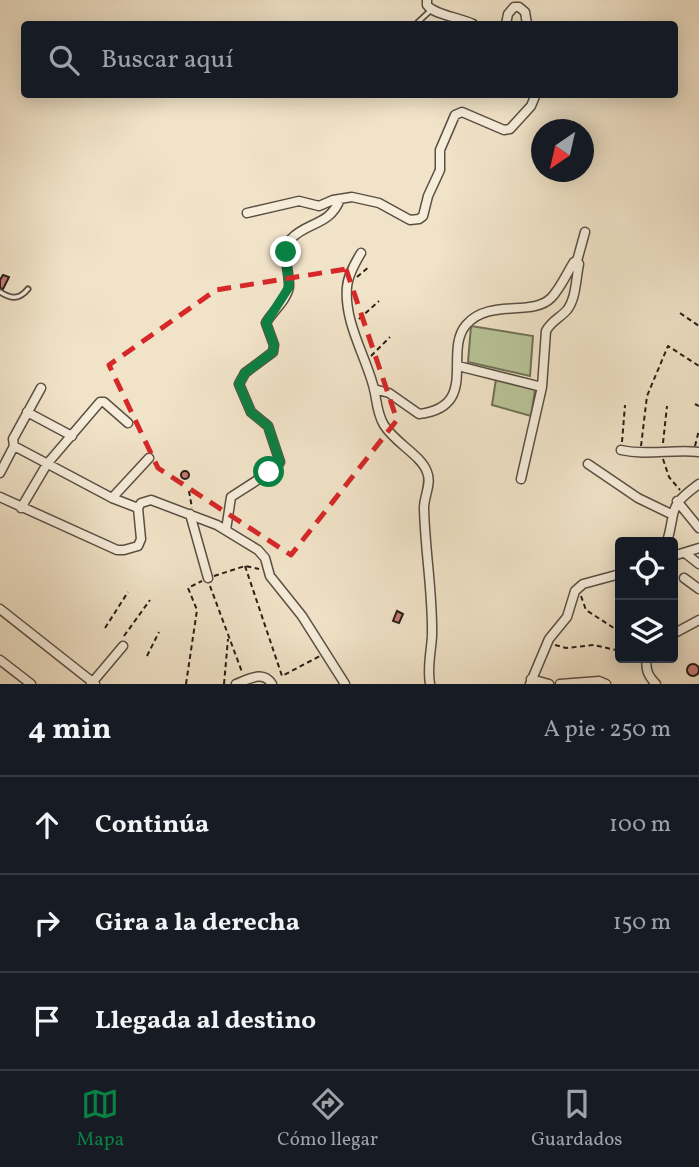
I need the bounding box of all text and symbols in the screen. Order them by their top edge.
search box [21,21,678,98]
icon: search [45,41,83,79]
text: Buscar aquí [101,42,233,78]
north arrow [531,119,594,182]
route end [270,236,301,267]
route start [253,456,284,487]
map controls [615,537,678,663]
button: locate [615,537,678,600]
button: layers [615,600,678,663]
text: 4 min [28,709,112,751]
text: A pie · 250 m [544,714,671,746]
icon: ahead [28,806,66,844]
text: Continúa [95,807,209,843]
text: 100 m [609,809,671,841]
icon: right [28,904,66,942]
text: Gira a la derecha [95,905,300,941]
text: 150 m [613,907,671,939]
icon: arrive [28,1002,66,1040]
text: Llegada al destino [95,1003,316,1039]
tab: Mapa [77,1085,124,1153]
tab: Cómo llegar [277,1085,378,1153]
tab: Guardados [531,1085,622,1153]

